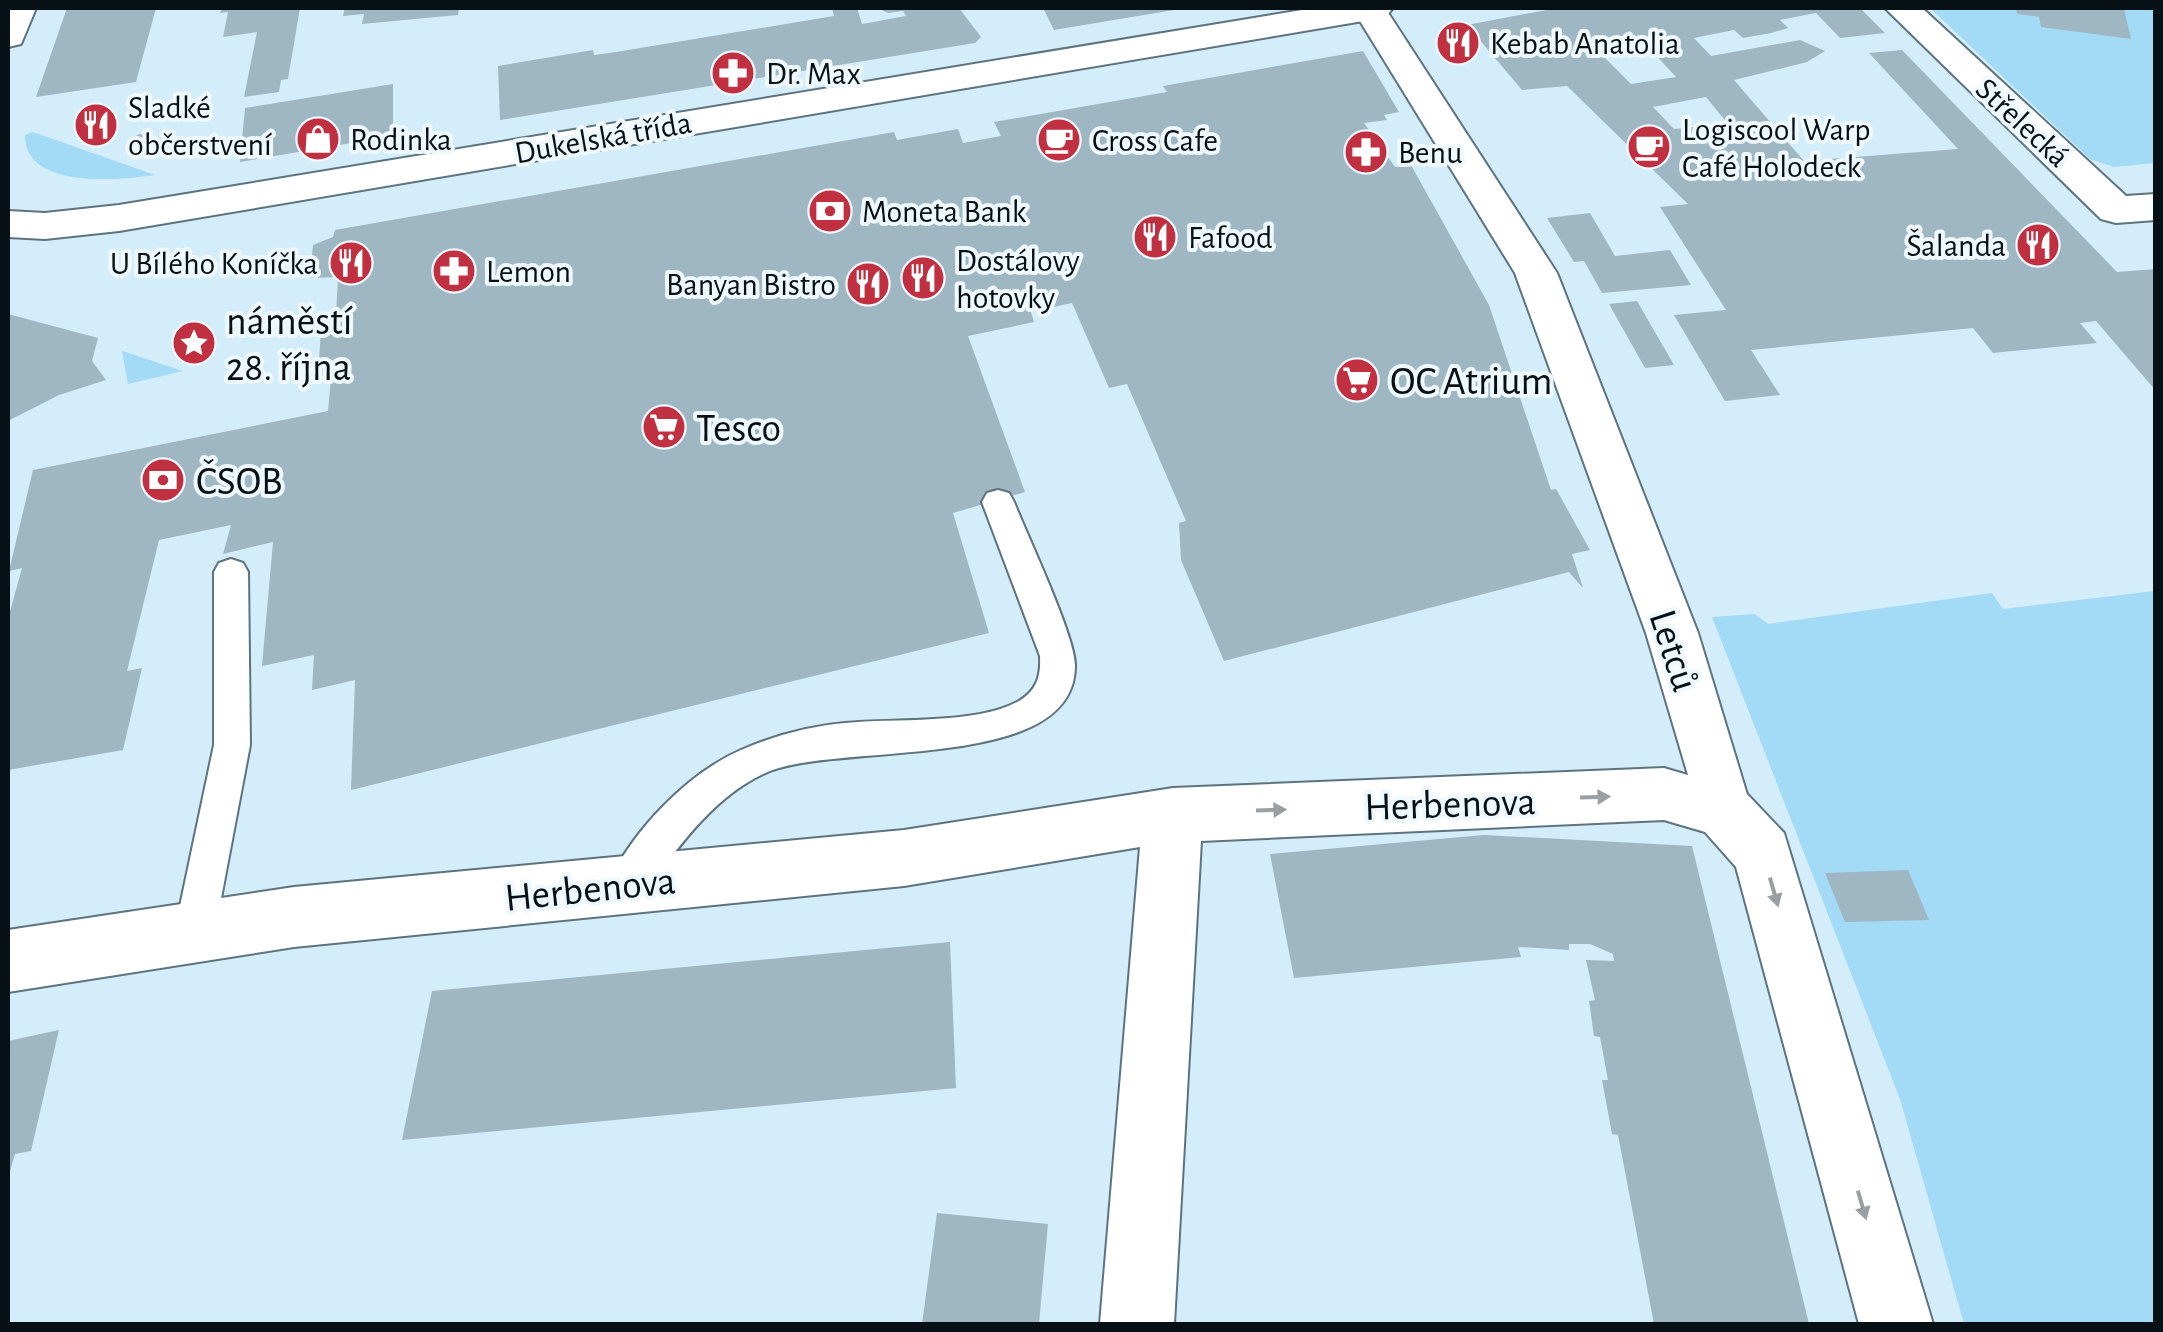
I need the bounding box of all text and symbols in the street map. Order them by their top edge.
restaurant icon: Kebab Anatolia [1435,20,1481,66]
place label: Kebab Anatolia [1490,28,1680,60]
pharmacy icon: Dr. Max [710,50,756,96]
place label: Dr. Max [766,58,861,90]
street label: Střelecká [1970,72,2075,173]
place label: Sladké občerstvení [128,92,272,161]
restaurant icon: Sladké občerstvení [73,102,119,148]
street label: Dukelská třída [512,107,694,169]
place label: Logiscool Warp Café Holodeck [1682,114,1871,183]
shop icon: Rodinka [295,116,341,162]
cafe icon: Cross Cafe [1036,117,1082,163]
place label: Rodinka [350,124,452,156]
cafe icon: Logiscool Warp Café Holodeck [1626,124,1672,170]
place label: Cross Cafe [1092,125,1218,157]
pharmacy icon: Benu [1343,129,1389,175]
place label: Benu [1398,137,1462,169]
bank icon: Moneta Bank [807,188,853,234]
place label: Moneta Bank [862,196,1027,228]
restaurant icon: Fafood [1132,214,1178,260]
place label: Fafood [1188,222,1273,254]
restaurant icon: Šalanda [2015,222,2061,268]
place label: Šalanda [1907,228,2006,262]
restaurant icon: U Bílého Koníčka [328,240,374,286]
place label: Dostálovy hotovky [956,245,1080,314]
place label: U Bílého Koníčka [110,248,318,280]
pharmacy icon: Lemon [431,248,477,294]
restaurant icon: Dostálovy hotovky [900,255,946,301]
place label: Lemon [486,256,571,288]
restaurant icon: Banyan Bistro [845,261,891,307]
place label: Banyan Bistro [666,269,836,301]
place label: náměstí 28. října [226,302,353,388]
place icon: náměstí 28. října [171,320,217,366]
supermarket icon: OC Atrium [1334,357,1380,403]
place label: OC Atrium [1390,362,1552,402]
supermarket icon: Tesco [641,404,687,450]
place label: Tesco [696,409,781,449]
bank icon: ČSOB [140,457,186,503]
place label: ČSOB [196,459,283,502]
street label: Letců [1641,605,1705,696]
street label: Herbenova [1364,782,1536,828]
one-way arrow [1580,788,1612,804]
one-way arrow [1255,802,1287,818]
street label: Herbenova [503,861,678,919]
one-way arrow [1766,877,1782,908]
one-way arrow [1855,1190,1870,1221]

